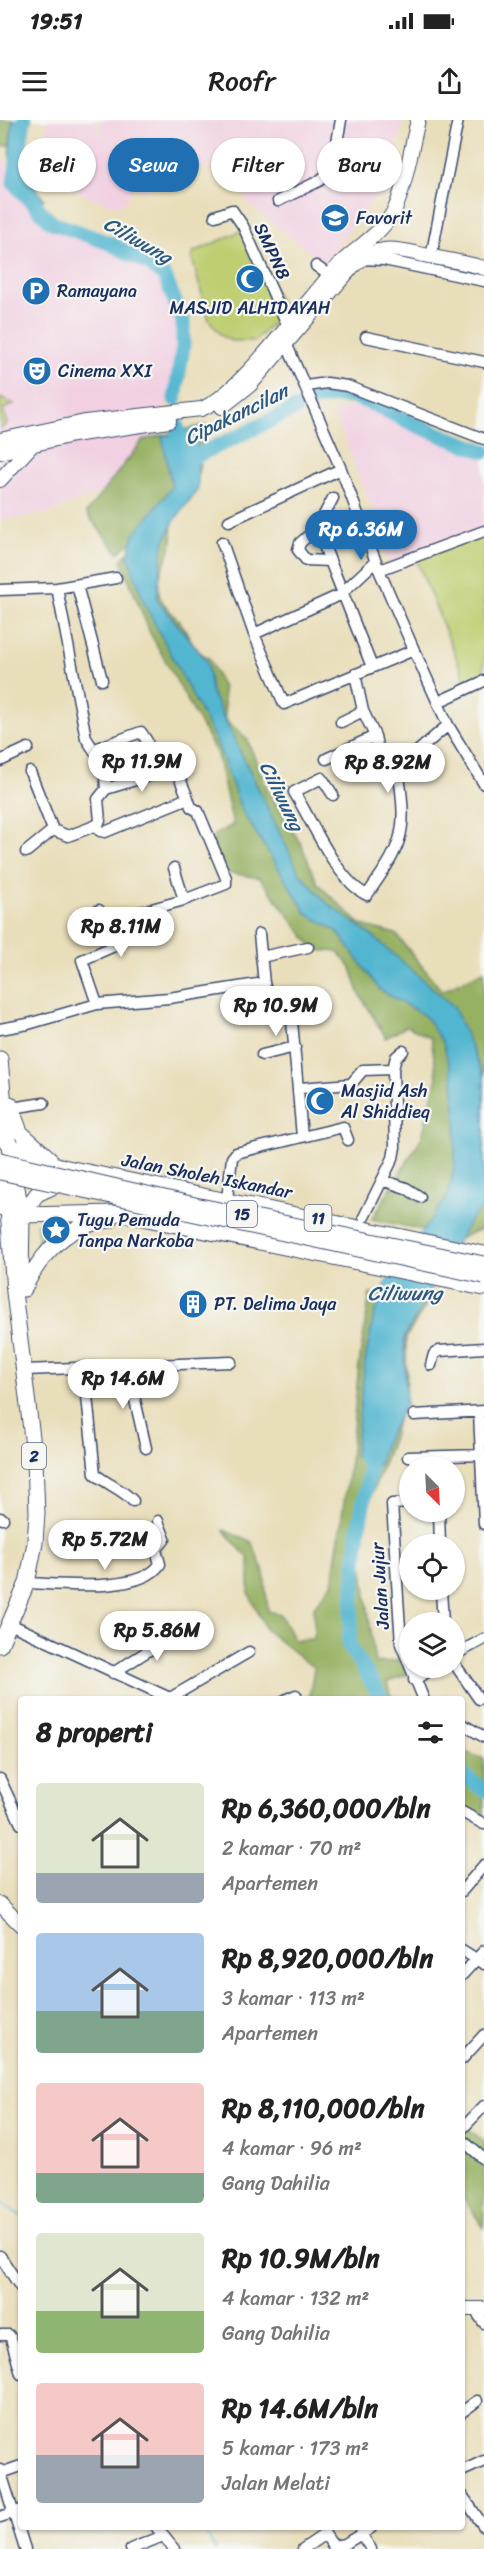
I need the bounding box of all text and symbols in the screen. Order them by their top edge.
text: 19:51 [30,2,82,41]
text: Roofr [209,57,275,105]
icon: menu [18,65,51,98]
icon: share [433,65,466,98]
chip: Beli [18,138,96,192]
chip: Sewa [108,138,199,192]
chip: Filter [211,138,305,192]
chip: Baru [317,138,402,192]
school or university icon: Favorit [319,202,351,234]
place label: Favorit [356,202,413,234]
water label: Ciliwung [97,207,180,275]
street label: SMPN8 [245,217,299,285]
mosque icon: MASJID ALHIDAYAH [234,263,266,295]
parking icon: Ramayana [20,275,52,307]
place label: Ramayana [57,275,137,307]
place label: MASJID ALHIDAYAH [170,292,331,324]
theatre icon: Cinema XXI [21,355,53,387]
place label: Cinema XXI [58,355,153,387]
water label: Cipakancilan [178,373,296,455]
pin: Rp 6.36M [299,510,423,561]
text: Rp 6.36M [319,512,403,547]
pin: Rp 11.9M [80,742,204,793]
pin: Rp 8.92M [326,743,450,794]
text: Rp 11.9M [102,744,182,779]
text: Rp 8.92M [345,745,431,780]
water label: Ciliwung [249,755,314,839]
pin: Rp 8.11M [59,907,183,958]
text: Rp 8.11M [81,909,161,944]
pin: Rp 10.9M [214,986,338,1037]
text: Rp 10.9M [234,988,318,1023]
place label: Masjid Ash Al Shiddieq [340,1075,430,1128]
mosque icon: Masjid Ash Al Shiddieq [304,1085,336,1117]
street label: Jalan Sholeh Iskandar [118,1144,296,1209]
road number: 15 [227,1201,257,1227]
place label: Tugu Pemuda Tanpa Narkoba [77,1204,195,1257]
road number: 11 [304,1205,332,1231]
place icon: Tugu Pemuda Tanpa Narkoba [40,1214,72,1246]
water label: Ciliwung [368,1276,444,1311]
building icon: PT. Delima Jaya [177,1288,209,1320]
place label: PT. Delima Jaya [214,1288,337,1320]
pin: Rp 14.6M [61,1359,185,1410]
text: Rp 14.6M [82,1361,164,1396]
road number: 2 [22,1443,46,1469]
north arrow [399,1456,465,1522]
map controls [399,1456,465,1678]
pin: Rp 5.72M [43,1520,167,1571]
text: Rp 5.72M [62,1522,148,1557]
button: locate [399,1534,465,1600]
street label: Jalan Jujur [361,1540,399,1631]
pin: Rp 5.86M [95,1611,219,1662]
button: layers [399,1612,465,1678]
text: Rp 5.86M [114,1613,200,1648]
text: 8 properti [36,1709,152,1755]
icon: filters [414,1716,447,1749]
text: Rp 6,360,000/bln [222,1785,431,1831]
icon: home [84,1807,156,1879]
text: 2 kamar · 70 m² [222,1831,361,1866]
text: Apartemen [222,1866,318,1901]
text: Rp 8,920,000/bln [222,1935,433,1981]
icon: home [84,1957,156,2029]
text: 3 kamar · 113 m² [222,1981,365,2016]
text: Apartemen [222,2016,318,2051]
text: Rp 8,110,000/bln [222,2085,425,2131]
icon: home [84,2107,156,2179]
text: 4 kamar · 96 m² [222,2131,362,2166]
text: Gang Dahilia [222,2166,330,2201]
text: Rp 10.9M/bln [222,2235,380,2281]
icon: home [84,2257,156,2329]
text: 4 kamar · 132 m² [222,2281,369,2316]
text: Gang Dahilia [222,2316,330,2351]
text: Rp 14.6M/bln [222,2385,378,2431]
icon: home [84,2407,156,2479]
text: 5 kamar · 173 m² [222,2431,369,2466]
text: Jalan Melati [222,2466,330,2501]

